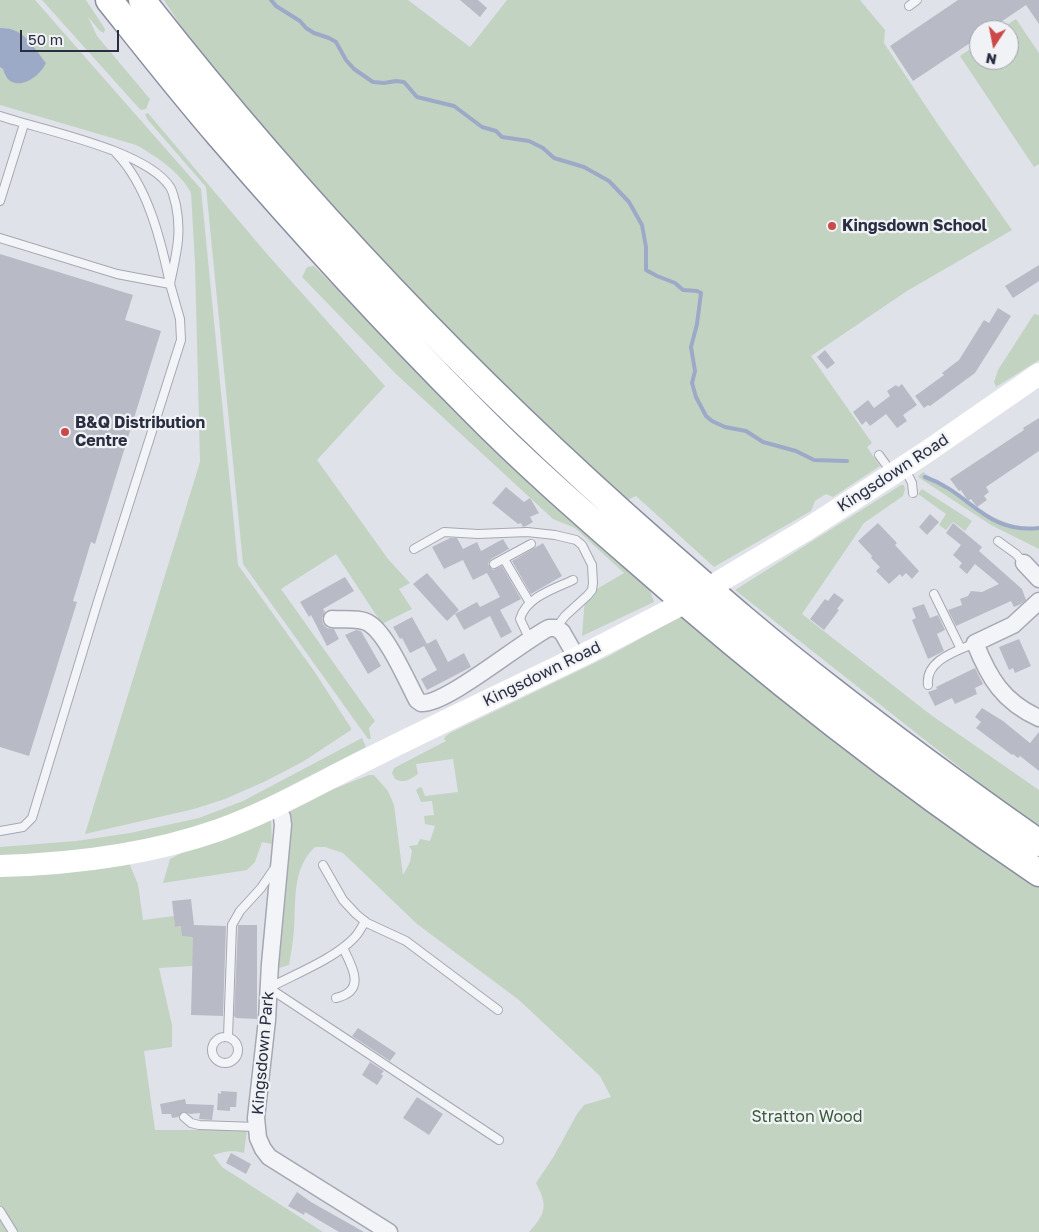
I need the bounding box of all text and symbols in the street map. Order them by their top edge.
scale bar [22,20,121,52]
north arrow [969,20,1019,70]
text: 50 m [28,30,63,48]
text: N [984,50,998,69]
place label: Kingsdown School [842,216,987,236]
marker: Kingsdown School [826,220,838,232]
place label: B&Q Distribution Centre [75,413,205,451]
marker: B&Q Distribution Centre [59,426,71,438]
street label: Kingsdown Road [834,430,952,516]
street label: Kingsdown Road [480,637,604,711]
street label: Kingsdown Park [248,990,278,1116]
park label: Stratton Wood [751,1107,863,1127]

